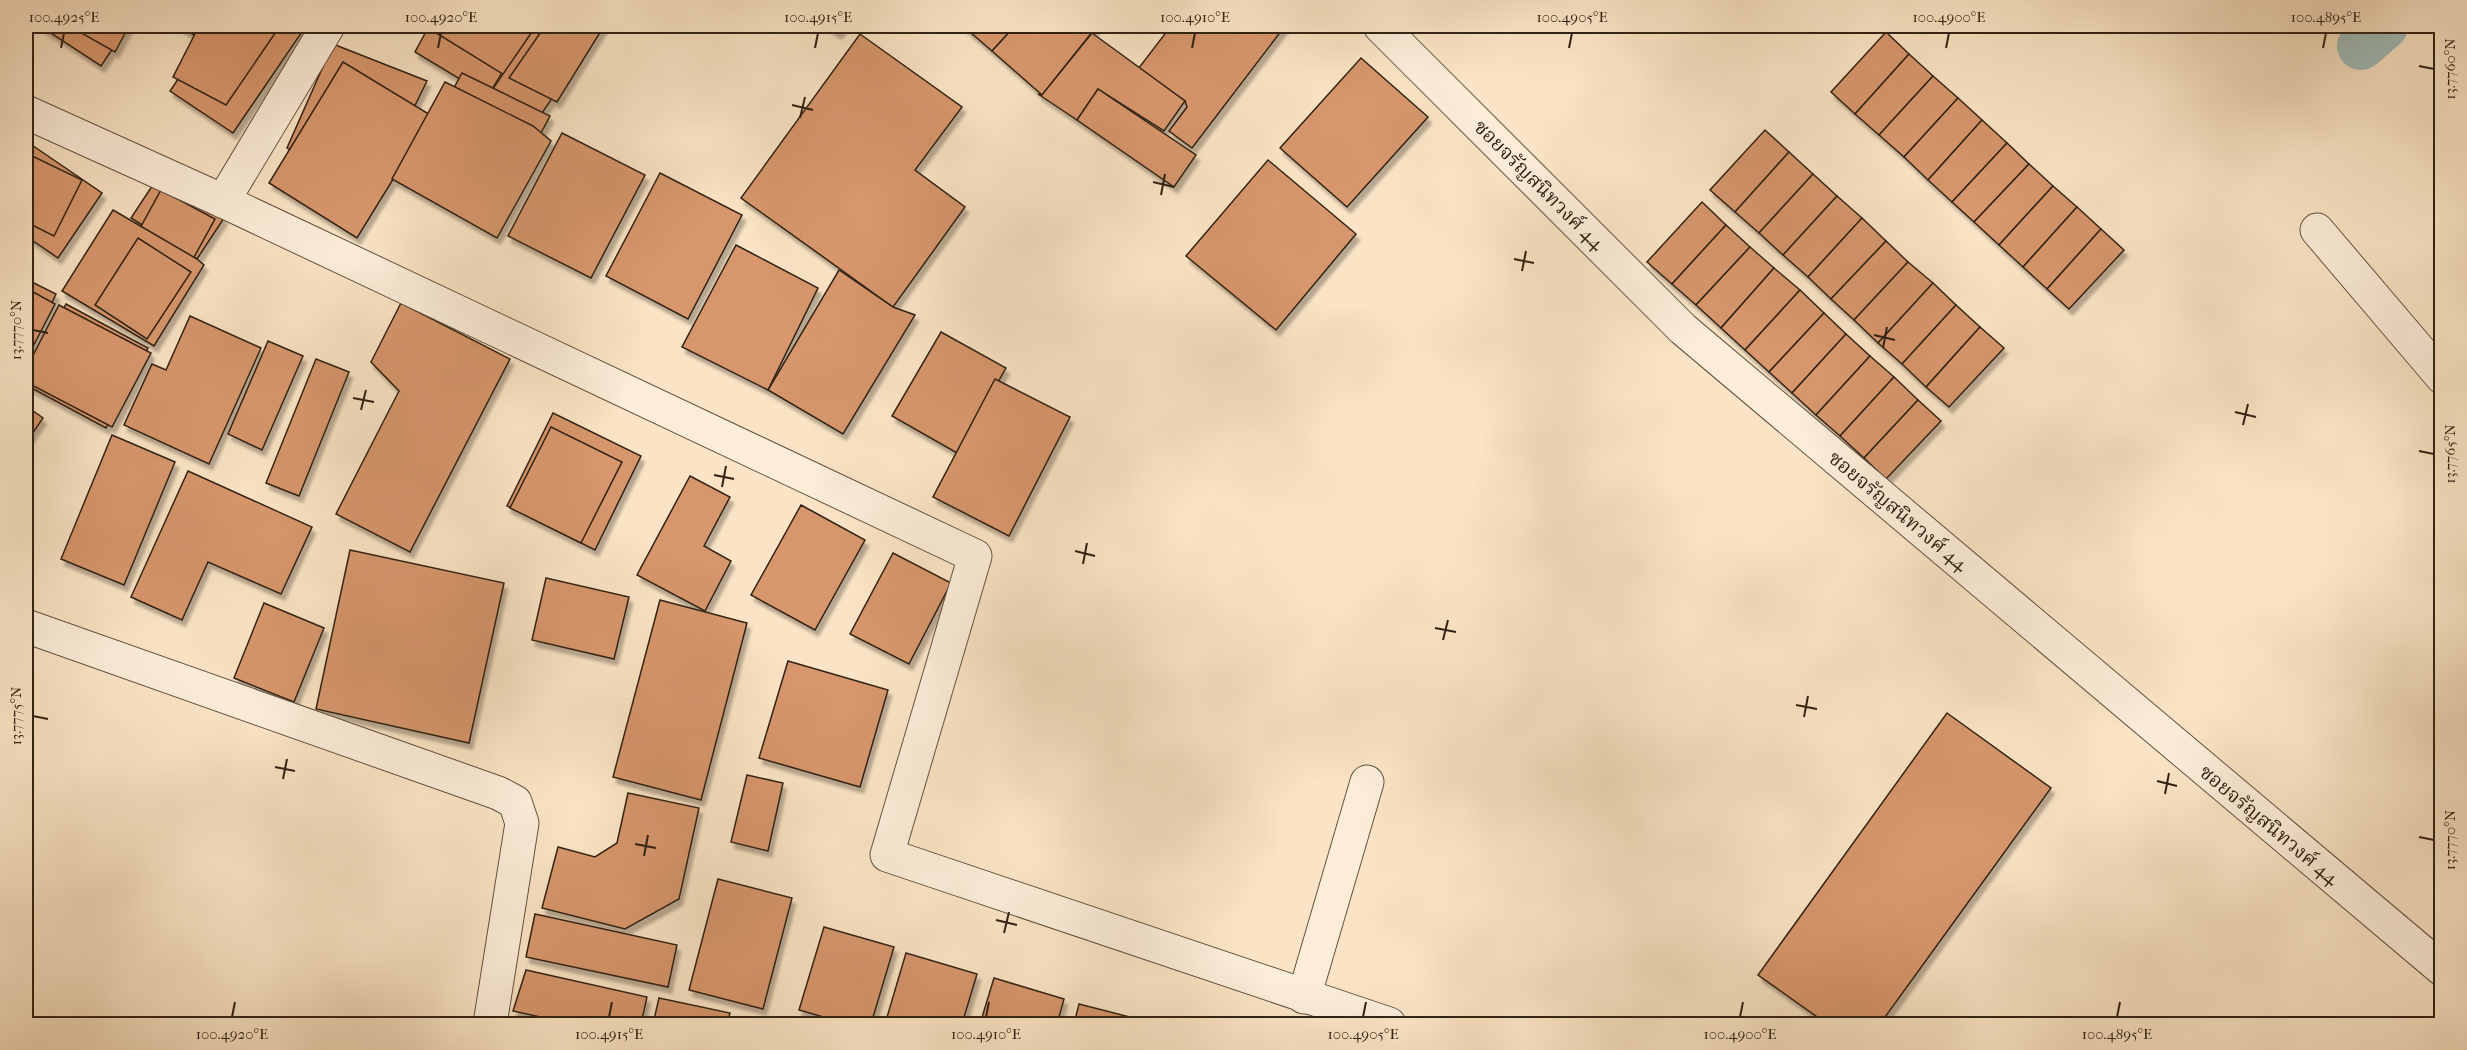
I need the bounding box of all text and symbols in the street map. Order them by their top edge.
text: 100.4925°E [29,8,99,26]
text: 100.4920°E [405,8,477,26]
text: 100.4915°E [784,8,852,26]
text: 100.4910°E [1160,8,1230,26]
text: 100.4905°E [1536,8,1608,26]
text: 100.4900°E [1913,8,1986,26]
text: 100.4895°E [2291,8,2361,26]
text: 13.7760°N [2441,38,2459,100]
street label: ซอยจรัญสนิทวงศ์ 44 [1469,115,1610,256]
text: 13.7770°N [7,299,25,360]
text: 13.7765°N [2441,424,2459,484]
street label: ซอยจรัญสนิทวงศ์ 44 [1824,446,1973,577]
text: 13.7775°N [7,686,25,745]
street label: ซอยจรัญสนิทวงศ์ 44 [2195,760,2344,891]
text: 13.7770°N [2441,809,2459,870]
text: 100.4920°E [196,1025,268,1043]
text: 100.4915°E [575,1025,643,1043]
text: 100.4910°E [951,1025,1021,1043]
text: 100.4905°E [1327,1025,1399,1043]
text: 100.4900°E [1704,1025,1777,1043]
text: 100.4895°E [2082,1025,2152,1043]

